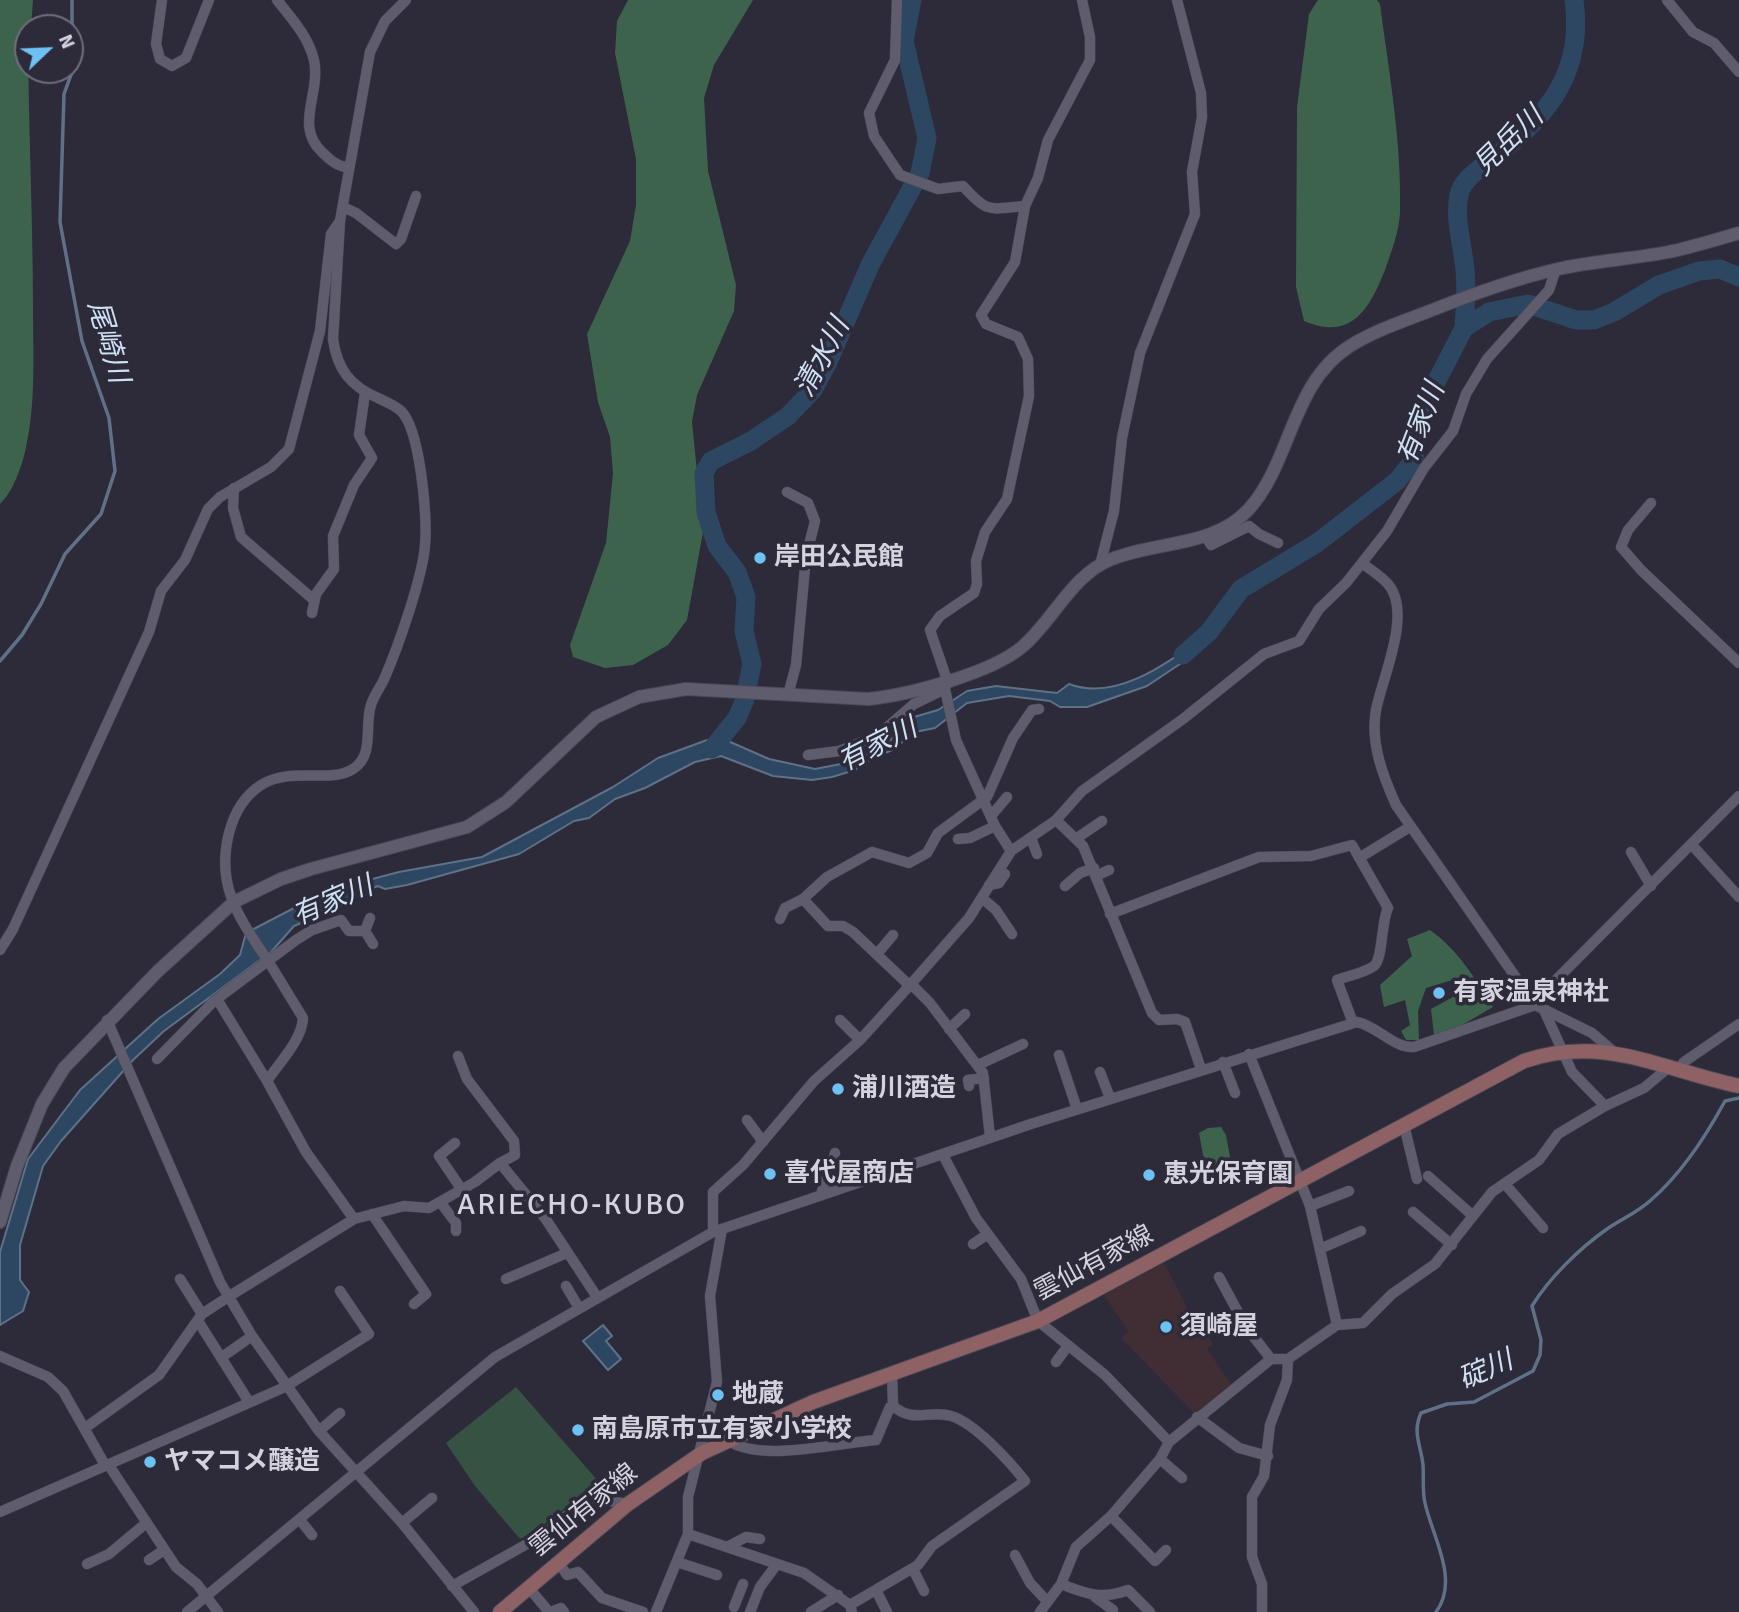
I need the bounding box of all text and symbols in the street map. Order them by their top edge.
north arrow [14,14,84,84]
text: N [53,31,80,52]
water label: 見岳川 [1467,101,1551,183]
water label: 尾崎川 [79,297,135,387]
water label: 清水川 [788,313,858,403]
water label: 有家川 [1391,379,1453,469]
place label: 岸田公民館 [774,542,904,574]
marker: 岸田公民館 [752,550,768,566]
water label: 有家川 [833,712,923,780]
water label: 有家川 [288,870,378,934]
place label: 有家温泉神社 [1453,977,1609,1009]
marker: 有家温泉神社 [1431,985,1447,1001]
place label: 浦川酒造 [852,1073,956,1105]
marker: 浦川酒造 [830,1081,846,1097]
place label: 喜代屋商店 [784,1158,914,1190]
place label: 恵光保育園 [1163,1159,1293,1191]
marker: 喜代屋商店 [762,1166,778,1182]
marker: 恵光保育園 [1141,1167,1157,1183]
district label: ARIECHO-KUBO [459,1188,685,1224]
street label: 雲仙有家線 [1029,1220,1159,1308]
place label: 須崎屋 [1180,1311,1258,1343]
marker: 須崎屋 [1158,1319,1174,1335]
water label: 碇川 [1454,1344,1518,1398]
place label: 地蔵 [732,1379,784,1411]
marker: 地蔵 [710,1387,726,1403]
place label: 南島原市立有家小学校 [592,1414,852,1446]
marker: 南島原市立有家小学校 [570,1422,586,1438]
place label: ヤマコメ醸造 [164,1446,320,1478]
marker: ヤマコメ醸造 [142,1454,158,1470]
street label: 雲仙有家線 [524,1458,644,1564]

